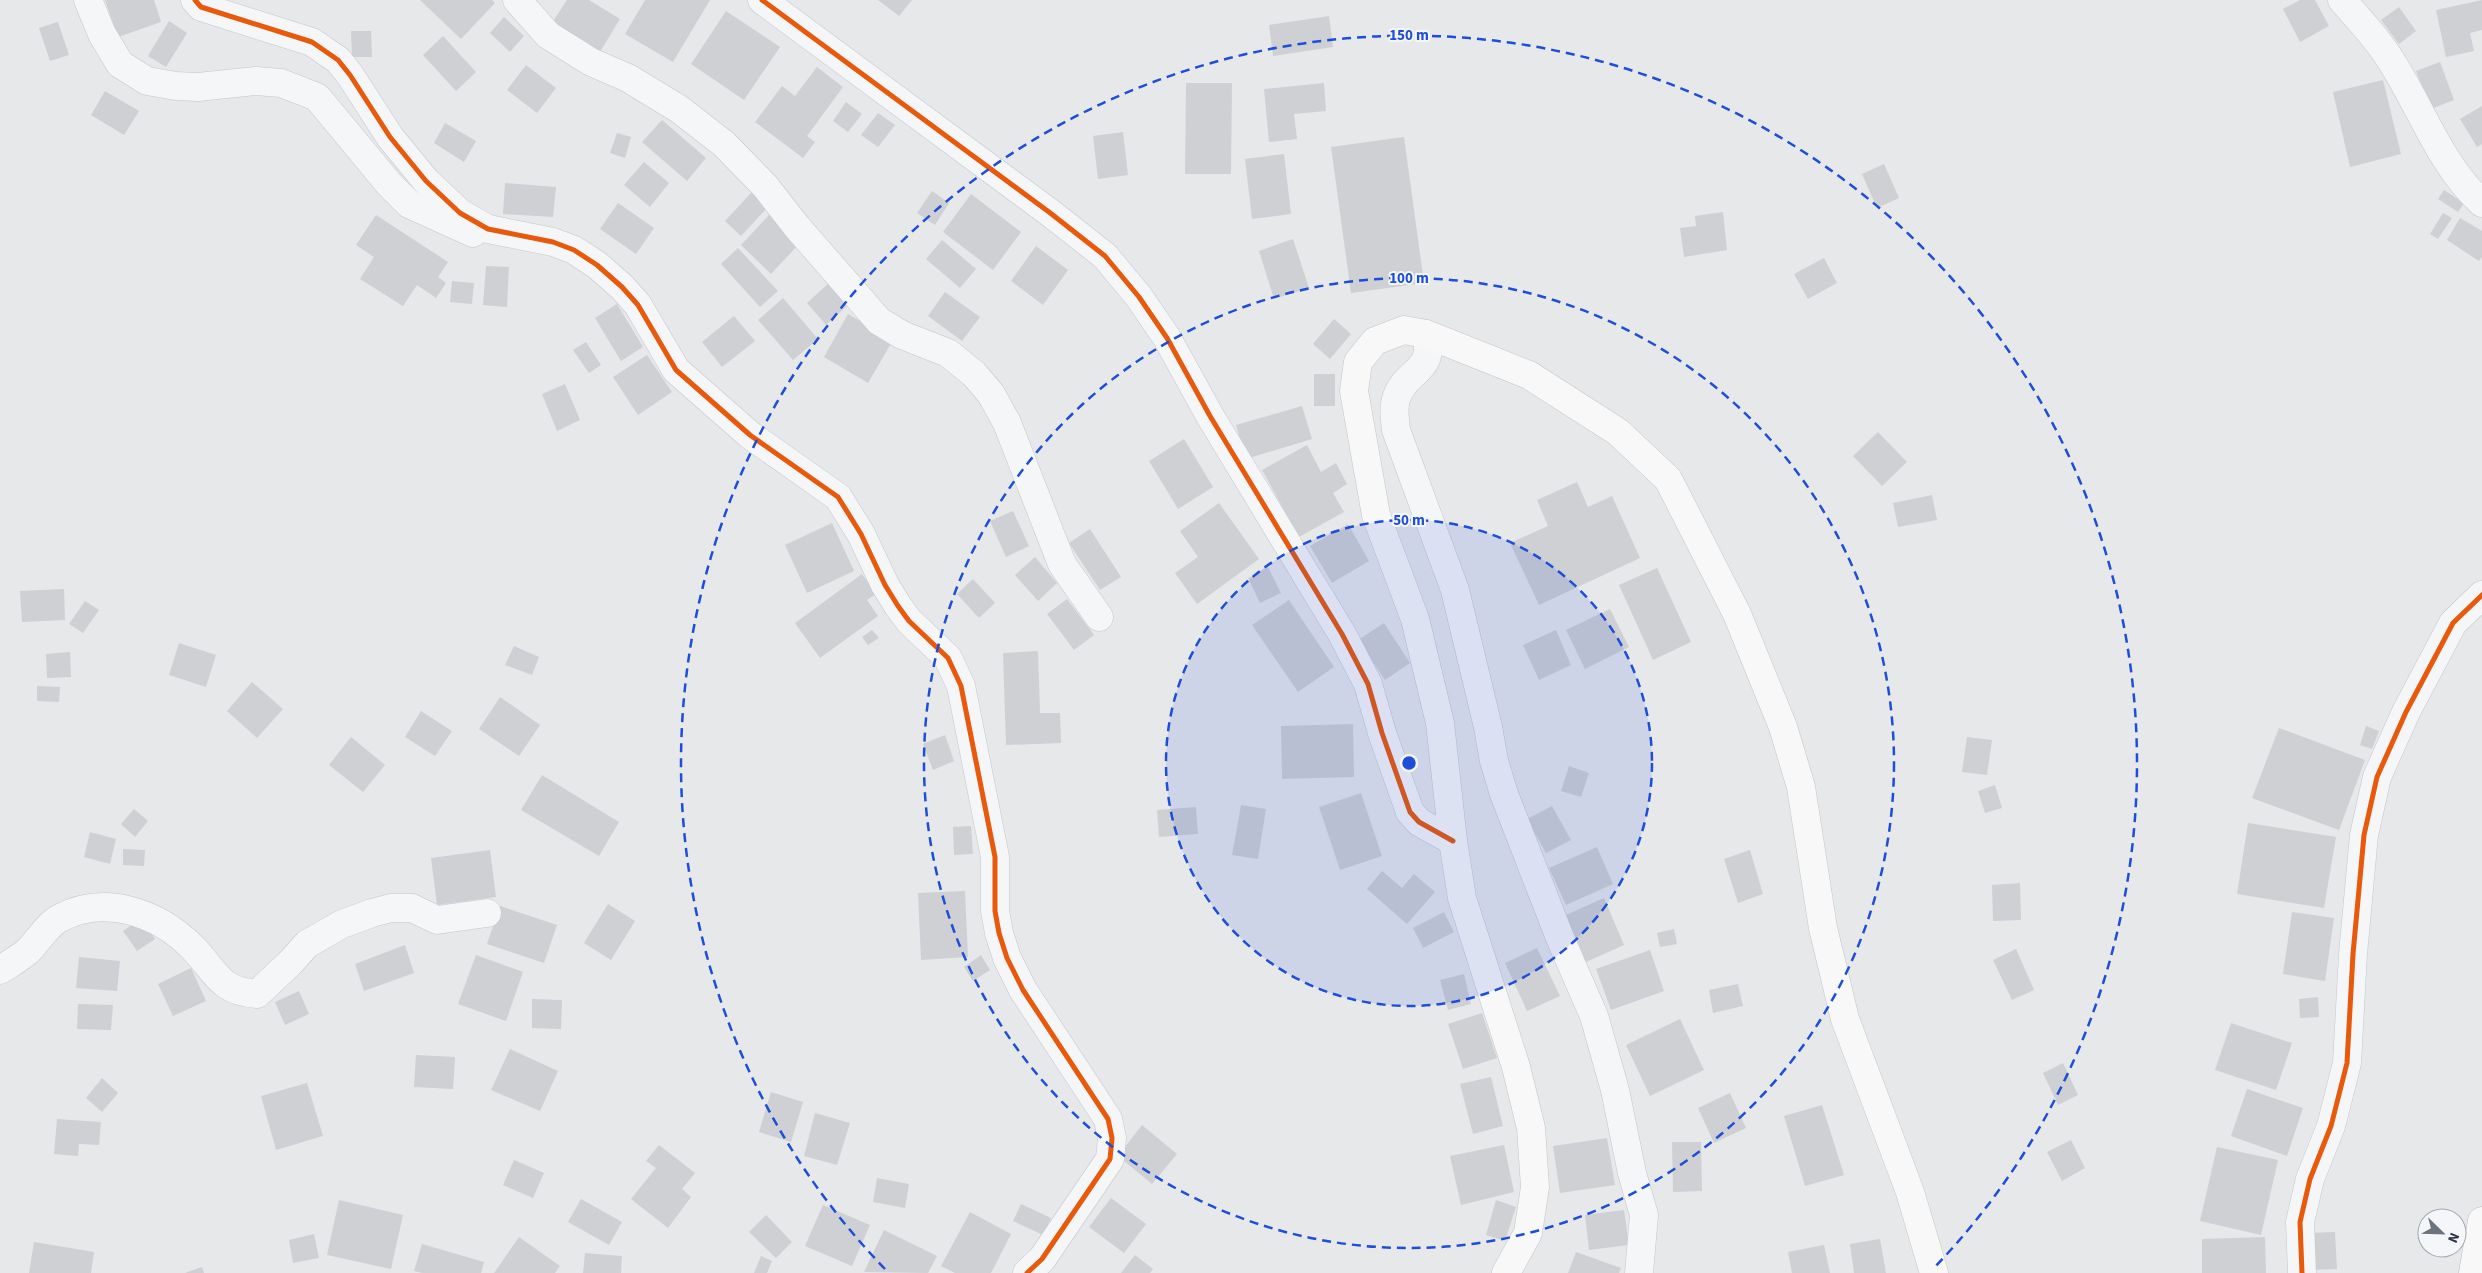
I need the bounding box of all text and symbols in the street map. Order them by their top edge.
text: 150 m [1389,25,1429,46]
text: 100 m [1389,268,1429,289]
text: 50 m [1393,510,1425,531]
centre of rings [1400,754,1418,772]
north arrow [2417,1208,2467,1258]
text: N [2442,1229,2464,1246]

